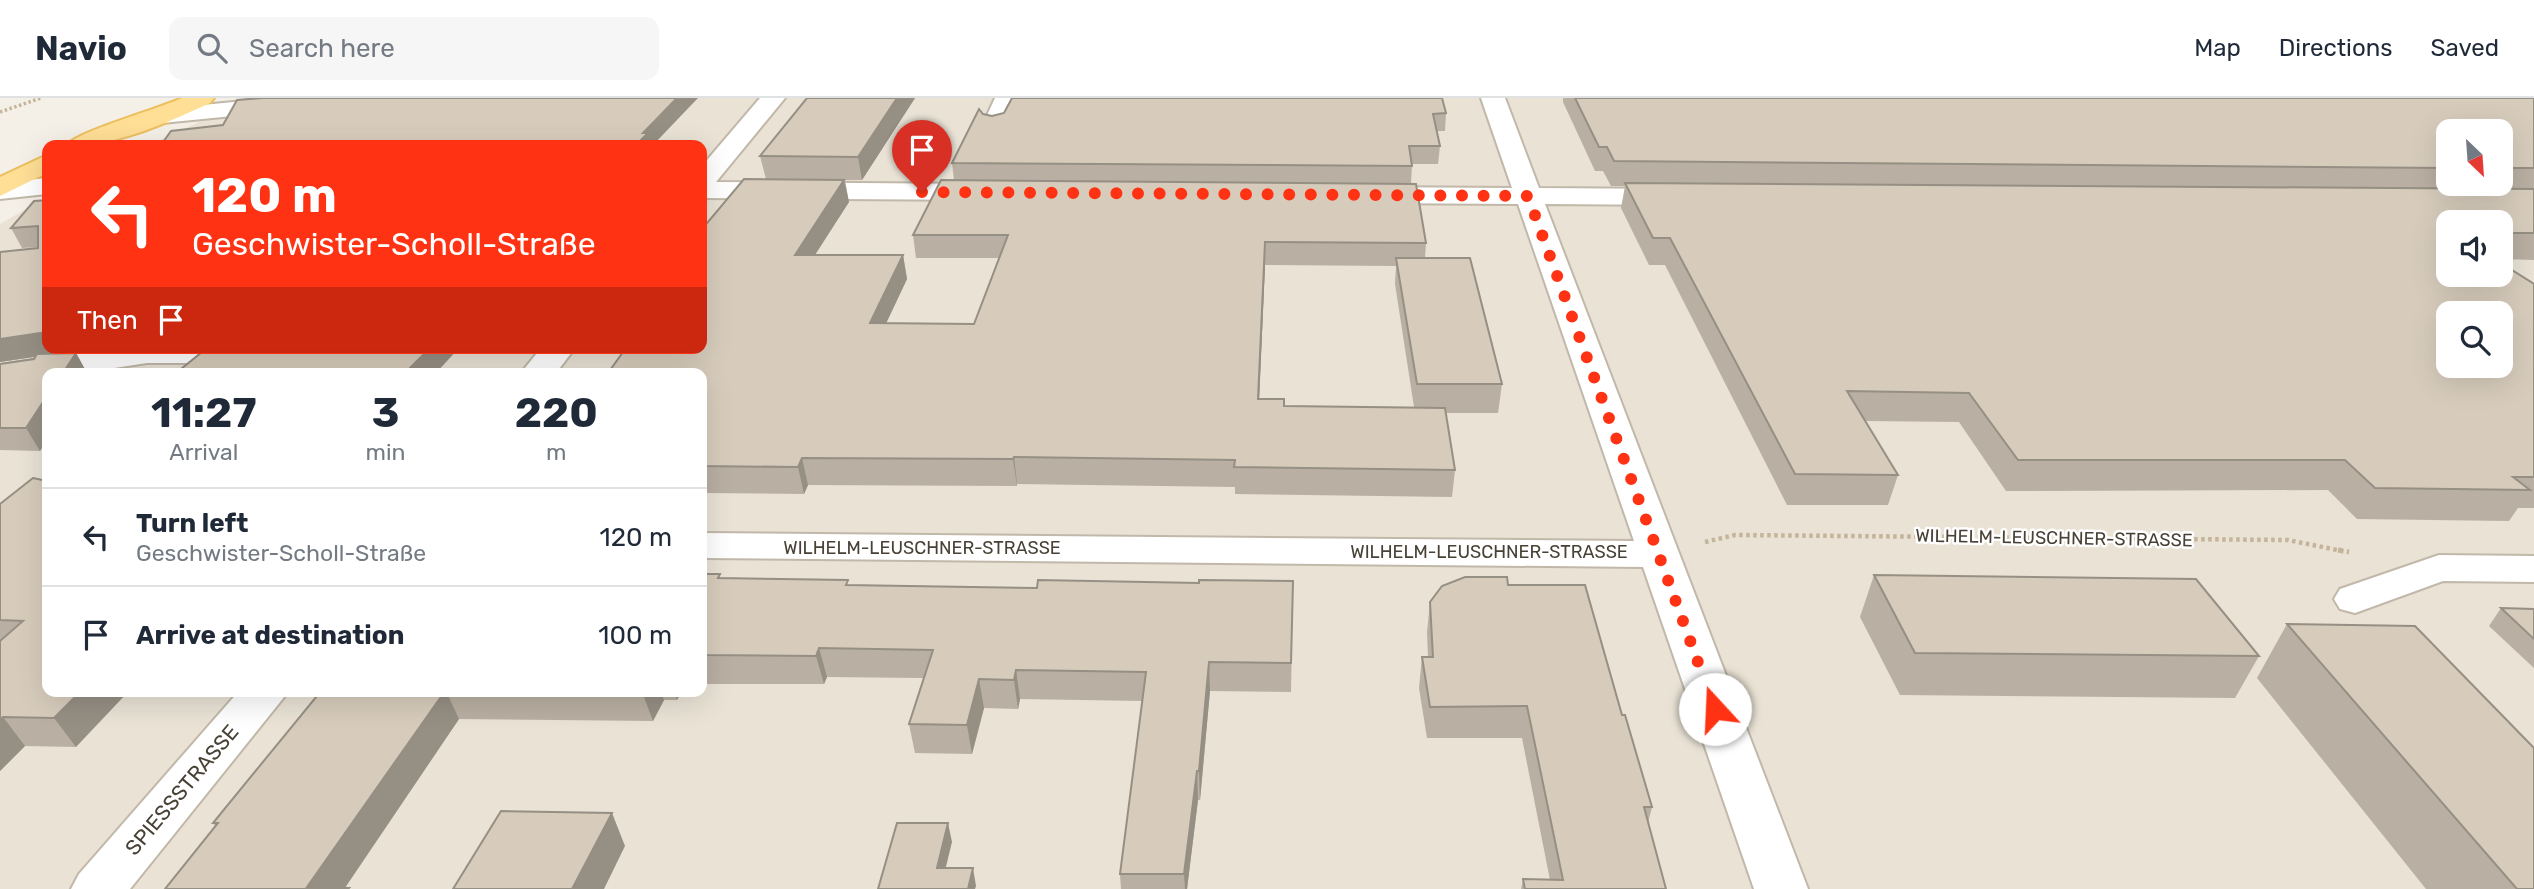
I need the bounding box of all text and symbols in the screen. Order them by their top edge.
search box [169,17,659,80]
text: Navio [35,29,127,68]
icon: search [193,29,231,67]
text: Search here [249,33,395,64]
text: Map [2194,34,2241,62]
text: Directions [2279,34,2392,62]
text: Saved [2430,34,2499,62]
north arrow [2436,119,2513,196]
map controls [2436,119,2513,378]
pin [892,120,952,192]
icon: arrive [903,131,941,169]
text: 120 m [192,166,337,224]
icon: left [77,168,168,259]
button: sound [2436,210,2513,287]
text: Geschwister-Scholl-Straße [192,225,596,263]
icon: arrive [152,301,190,339]
button: search [2436,301,2513,378]
text: Then [77,305,138,336]
text: 11:27 [151,388,257,438]
text: 3 [372,388,399,438]
text: 220 [515,388,598,438]
text: Arrival [169,438,238,466]
text: min [366,438,406,466]
text: m [546,438,566,466]
text: Turn left [136,508,248,539]
icon: left [77,518,115,556]
text: 120 m [600,522,672,553]
street label: WILHELM-LEUSCHNER-STRASSE [1915,525,2193,551]
street label: WILHELM-LEUSCHNER-STRASSE [783,537,1061,559]
text: Geschwister-Scholl-Straße [136,539,426,567]
street label: WILHELM-LEUSCHNER-STRASSE [1350,541,1628,563]
icon: arrive [77,616,115,654]
text: Arrive at destination [136,620,404,651]
text: 100 m [598,620,672,651]
position arrow [1678,672,1752,746]
street label: SPIESSSTRASSE [120,719,243,860]

